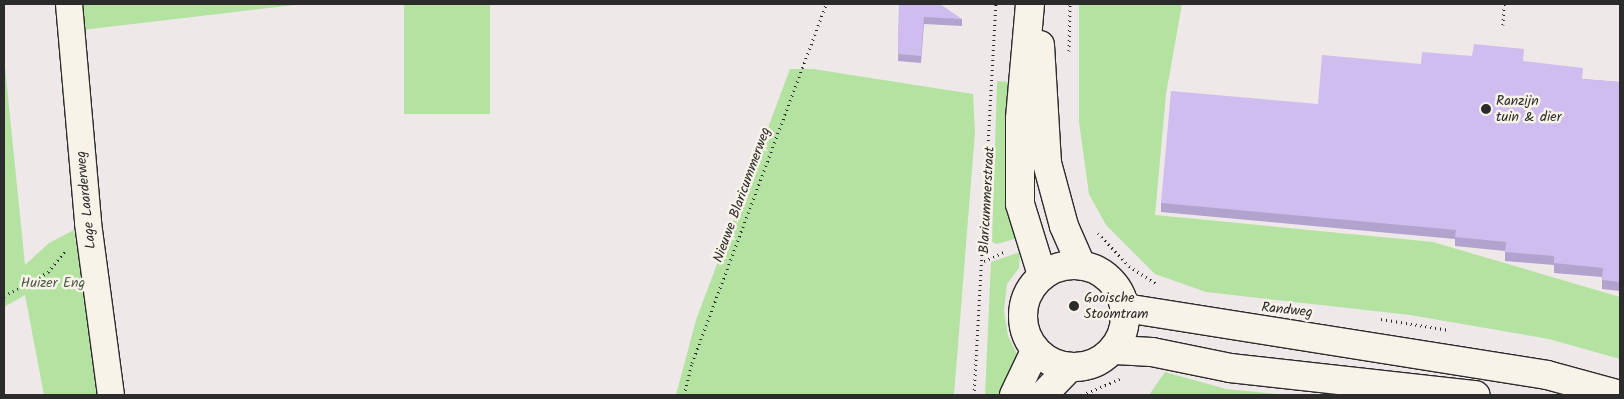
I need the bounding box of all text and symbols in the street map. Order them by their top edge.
place label: Ranzijn tuin & dier [1496,93,1561,125]
marker: Ranzijn tuin & dier [1480,103,1492,115]
street label: Nieuwe Blaricummerweg [710,125,774,265]
street label: Blaricummerstraat [976,146,998,254]
street label: Lage Laarderweg [72,150,100,250]
park label: Huizer Eng [21,275,85,291]
place label: Gooische Stoomtram [1084,290,1148,322]
street label: Randweg [1260,299,1314,321]
marker: Gooische Stoomtram [1068,300,1080,312]

